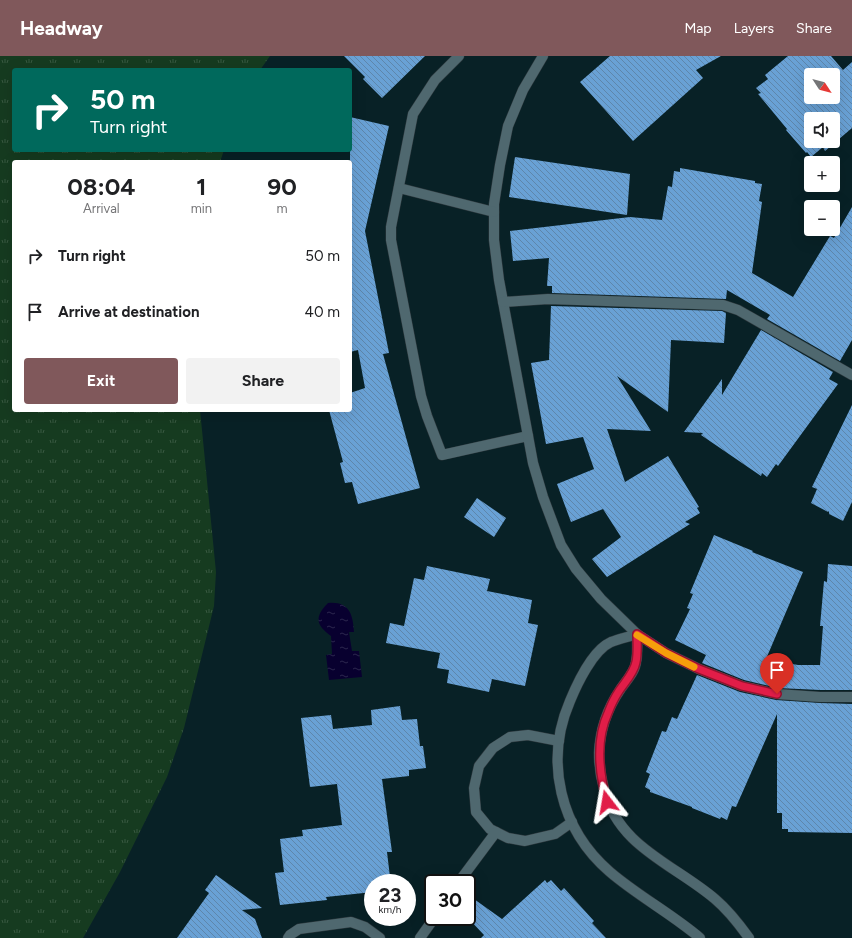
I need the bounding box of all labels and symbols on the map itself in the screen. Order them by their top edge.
north arrow [804,68,840,104]
pin [760,653,794,694]
position arrow [586,781,628,823]
speed limit sign: 30 [424,874,476,926]

